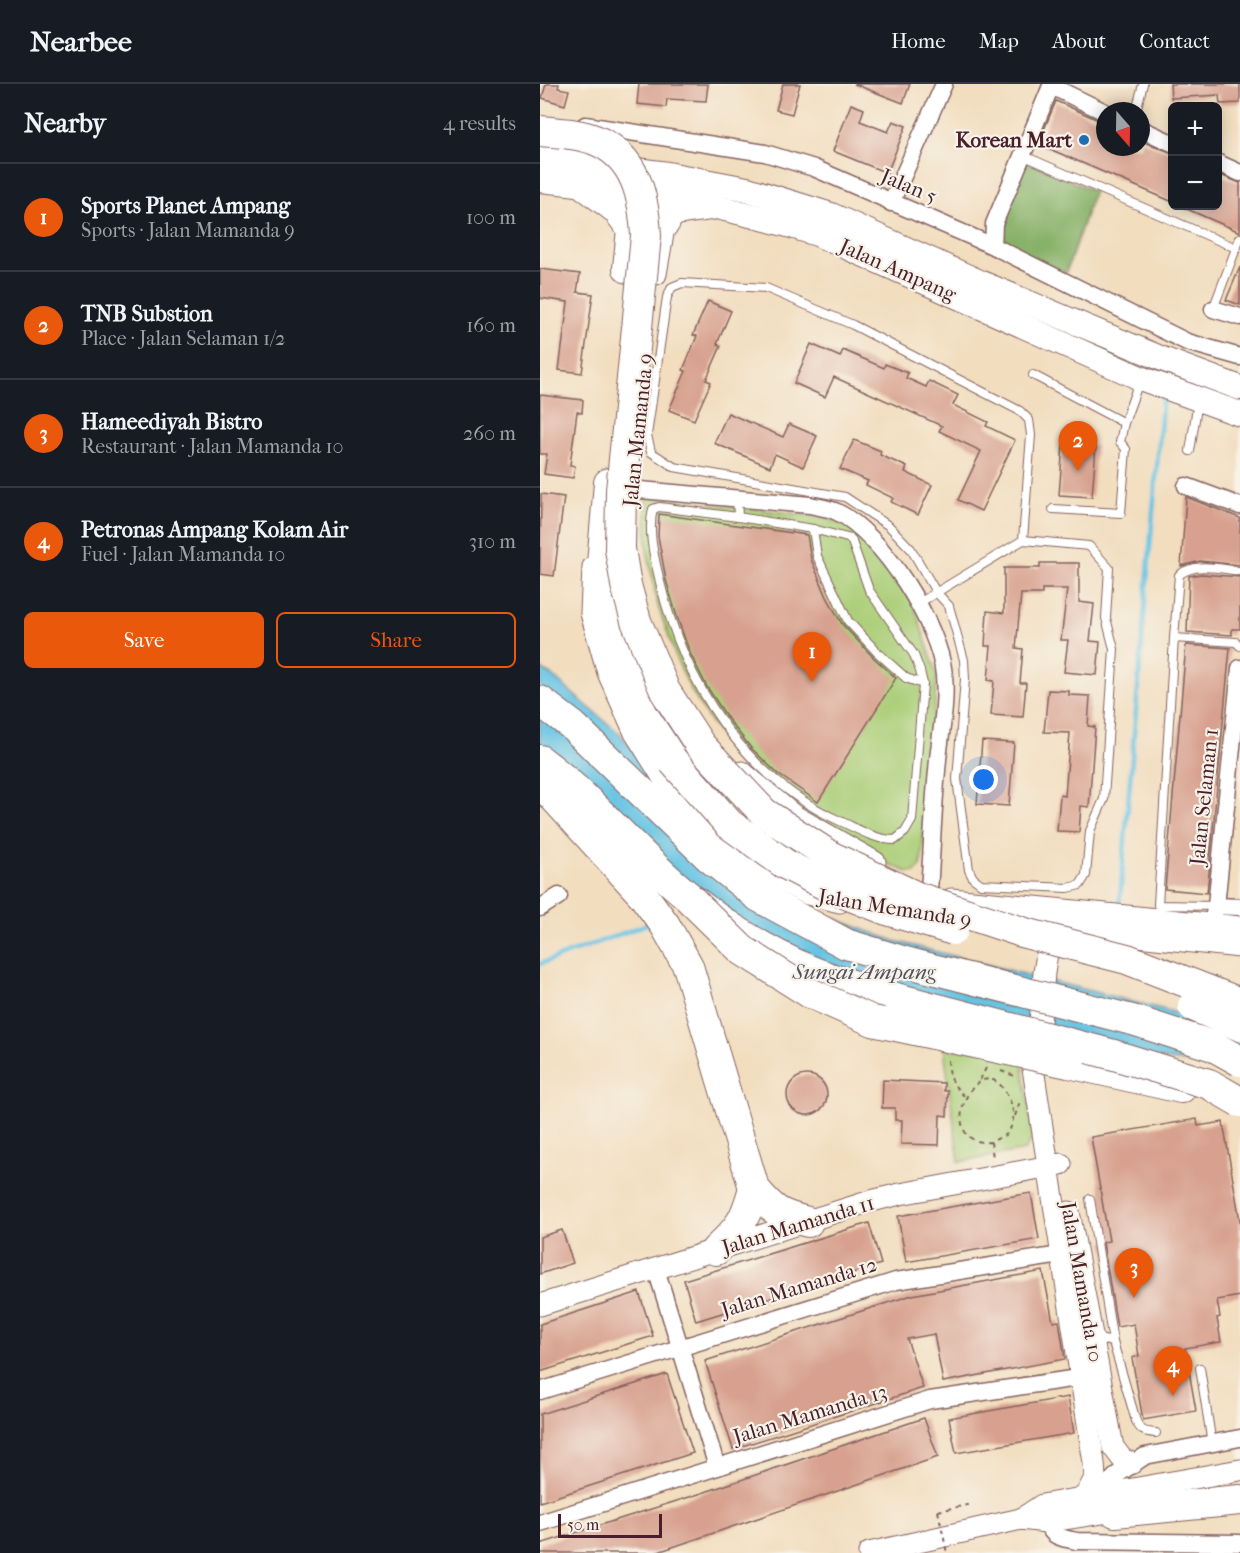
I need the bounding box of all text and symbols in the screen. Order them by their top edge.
text: Nearbee [30,25,132,58]
text: Home [891,29,946,53]
text: Map [979,29,1019,53]
text: About [1052,29,1106,53]
text: Contact [1139,29,1210,53]
north arrow [1096,102,1150,156]
map controls [1168,102,1222,210]
button: + [1168,102,1222,156]
text: Nearby [24,108,106,139]
text: 4 results [443,112,516,135]
place label: Korean Mart [956,128,1072,152]
marker: Korean Mart [1077,133,1091,147]
button: − [1168,156,1222,210]
street label: Jalan 5 [876,163,941,208]
text: Sports Planet Ampang [81,193,290,219]
text: 1 [40,206,47,229]
text: 100 m [466,206,516,229]
text: Sports · Jalan Mamanda 9 [81,219,295,242]
street label: Jalan Ampang [834,233,961,307]
text: TNB Substion [81,301,213,327]
text: 2 [38,314,49,337]
text: 160 m [466,314,516,337]
text: Place · Jalan Selaman 1/2 [81,327,285,350]
street label: Jalan Mamanda 9 [618,352,658,510]
text: Hameediyah Bistro [81,409,263,435]
text: 3 [39,422,48,445]
text: 260 m [463,422,516,445]
pin: 2 [1058,422,1098,471]
text: Restaurant · Jalan Mamanda 10 [81,435,344,458]
text: Petronas Ampang Kolam Air [81,517,348,543]
text: 4 [38,530,49,553]
text: 310 m [469,530,516,553]
text: Fuel · Jalan Mamanda 10 [81,543,285,566]
button: Save [24,612,264,668]
button: Share [276,612,516,668]
pin: 1 [792,632,832,682]
street label: Jalan Selaman 1 [1185,727,1223,869]
your location [969,765,998,794]
street label: Jalan Memanda 9 [815,884,973,932]
water label: Sungai Ampang [792,959,936,985]
street label: Jalan Mamanda 11 [717,1190,877,1260]
street label: Jalan Mamanda 10 [1056,1198,1108,1364]
pin: 3 [1114,1248,1154,1298]
street label: Jalan Mamanda 12 [716,1252,880,1323]
pin: 4 [1154,1346,1192,1396]
street label: Jalan Mamanda 13 [728,1379,890,1449]
scale bar [558,1511,662,1538]
text: 50 m [567,1515,599,1534]

